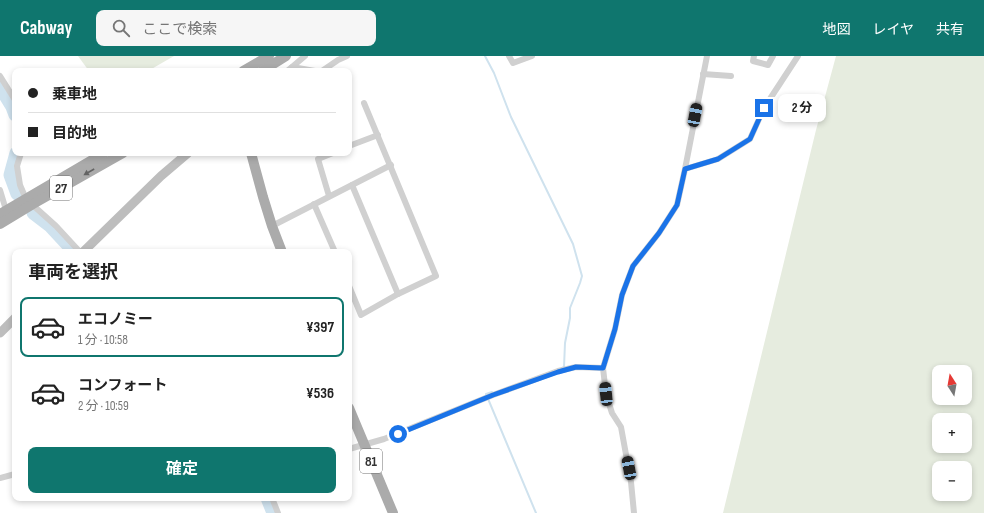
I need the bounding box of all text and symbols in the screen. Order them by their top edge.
search box [96,10,376,46]
text: Cabway [20,17,72,40]
icon: search [110,17,132,39]
text: ここで検索 [142,20,217,39]
text: 地図 [822,21,850,38]
text: レイヤ [872,21,914,38]
text: 共有 [936,21,964,38]
text: 乗車地 [52,85,97,104]
callout: 2 分 [778,94,826,122]
route end [755,99,773,117]
text: 2 分 [792,100,812,116]
car [687,102,703,128]
text: 目的地 [52,124,97,143]
one-way arrow [83,169,95,176]
road number: 27 [50,176,72,200]
text: 車両を選択 [28,262,118,283]
icon: car [30,309,66,345]
text: エコノミー [78,310,153,329]
text: ¥397 [306,318,334,337]
text: 1 分 · 10:58 [78,332,128,348]
north arrow [932,365,972,405]
map controls [932,365,972,501]
icon: car [30,375,66,411]
text: コンフォート [78,376,168,395]
car [599,381,613,407]
text: ¥536 [306,384,334,403]
text: 2 分 · 10:59 [78,398,129,414]
button: + [932,413,972,453]
route start [389,425,407,443]
button: 確定 [28,447,336,493]
road number: 81 [360,449,382,473]
car [621,455,637,481]
button: − [932,461,972,501]

